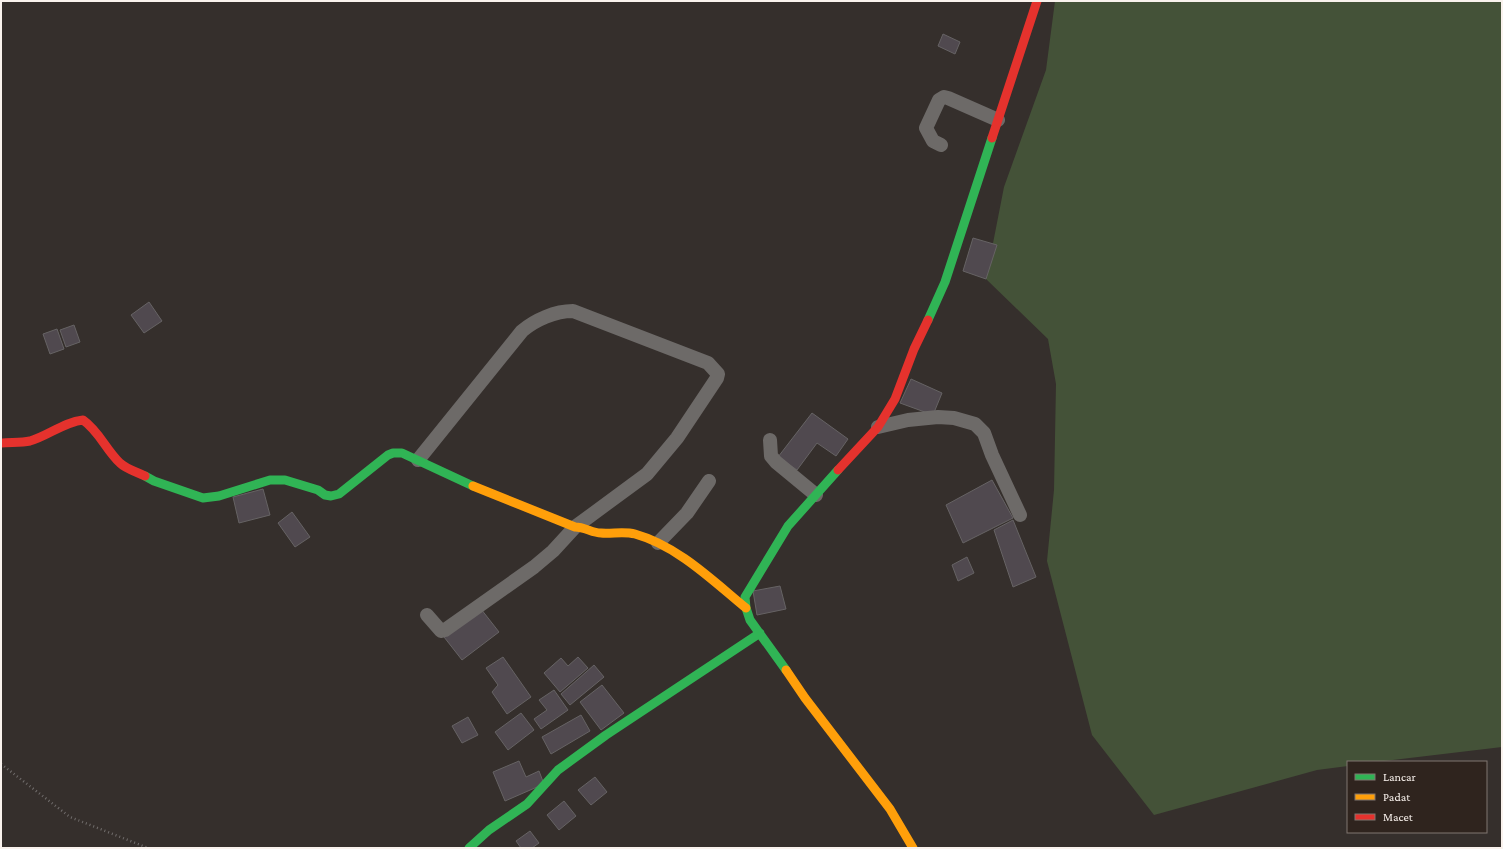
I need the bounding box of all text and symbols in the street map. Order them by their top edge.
legend [1347,761,1487,833]
text: Lancar [1383,770,1417,784]
text: Padat [1383,790,1411,804]
text: Macet [1383,810,1414,824]

